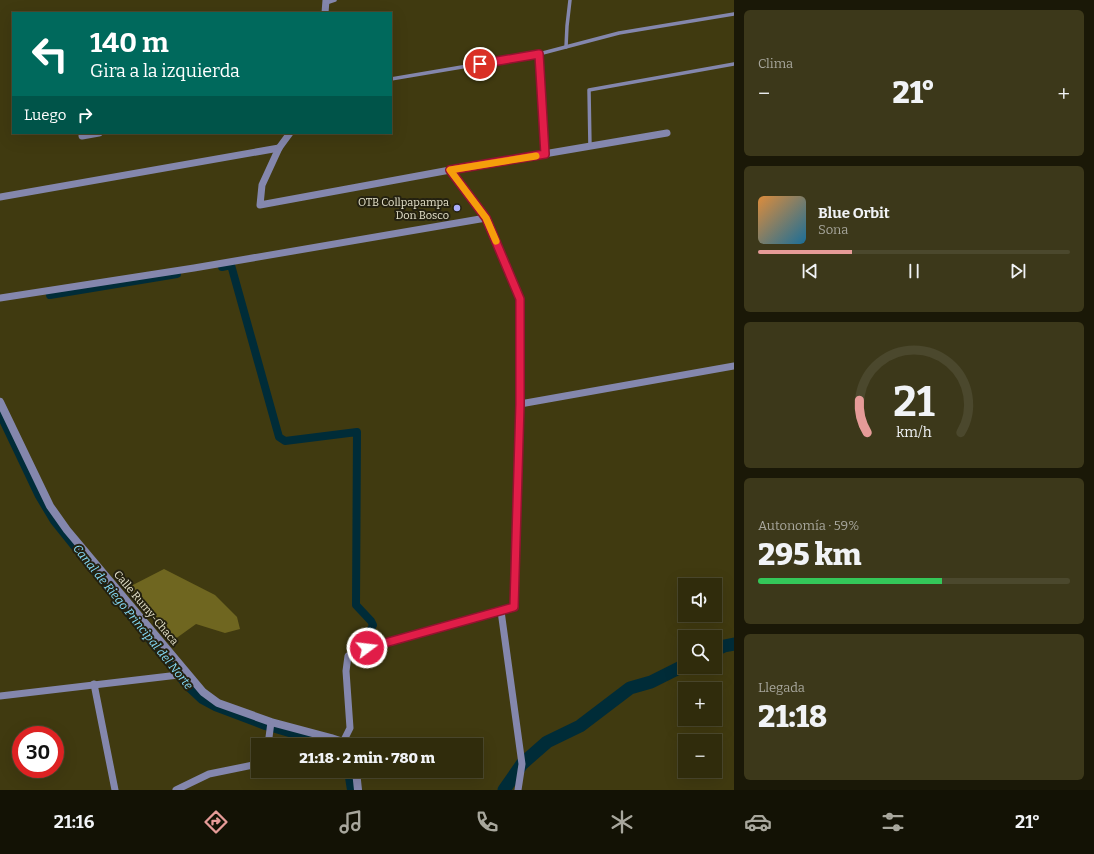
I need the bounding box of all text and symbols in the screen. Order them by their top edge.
text: 140 m [90,26,169,59]
icon: left [24,28,76,80]
pin [463,47,497,81]
icon: arrive [469,53,491,75]
text: Clima [758,56,793,71]
text: Gira a la izquierda [90,60,240,82]
text: 21° [893,75,935,111]
text: − [758,80,770,107]
text: + [1057,80,1070,107]
icon: right [74,104,96,126]
text: Luego [24,106,66,124]
place label: OTB Collpapampa Don Bosco [358,196,449,222]
marker: OTB Collpapampa Don Bosco [452,203,462,213]
text: Blue Orbit [818,204,890,222]
text: Sona [818,222,848,237]
icon: previous [799,260,821,282]
icon: pause [903,260,925,282]
icon: next [1007,260,1029,282]
text: 21 [893,377,935,427]
text: km/h [896,424,932,441]
text: Autonomía · 59% [758,518,859,533]
text: 295 km [758,537,861,573]
water label: Canal de Riego Principal del Norte [70,542,196,692]
street label: Calle Rumy-Chaca [111,568,181,648]
map controls [678,578,722,778]
button: sound [678,578,722,622]
position arrow [346,627,388,669]
button: search [678,630,722,674]
text: Llegada [758,680,805,695]
button: + [678,682,722,726]
text: 21:18 [758,699,827,735]
speed limit sign: 30 [12,726,64,778]
button: − [678,734,722,778]
text: 21:18 · 2 min · 780 m [299,749,435,767]
icon: directions [202,808,230,836]
icon: music [337,808,365,836]
icon: phone [473,808,501,836]
icon: climate [608,808,636,836]
icon: car [744,808,772,836]
icon: filters [879,808,907,836]
text: 21:16 [54,811,94,833]
text: 21° [1015,811,1040,833]

